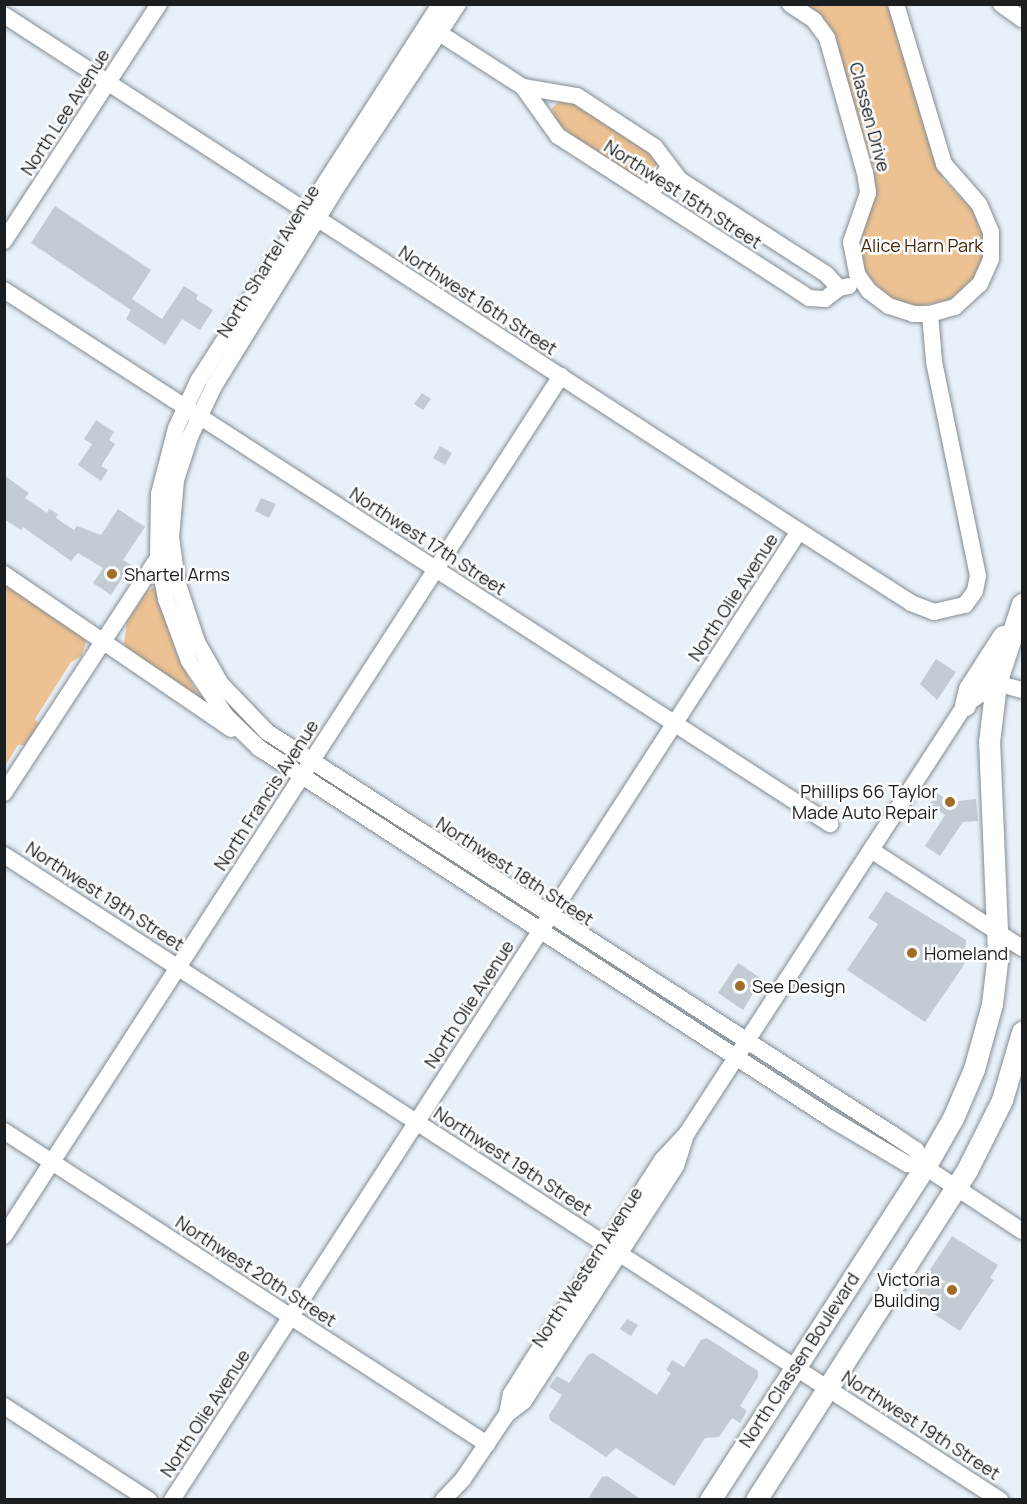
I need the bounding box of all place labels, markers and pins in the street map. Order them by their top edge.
place label: Shartel Arms [124,563,230,585]
marker: Shartel Arms [105,567,119,581]
place label: Phillips 66 Taylor Made Auto Repair [792,781,938,824]
marker: Phillips 66 Taylor Made Auto Repair [943,795,957,809]
place label: Homeland [924,942,1008,964]
marker: Homeland [905,946,919,960]
place label: See Design [752,975,845,997]
marker: See Design [733,979,747,993]
place label: Victoria Building [874,1269,940,1312]
marker: Victoria Building [945,1283,959,1297]

